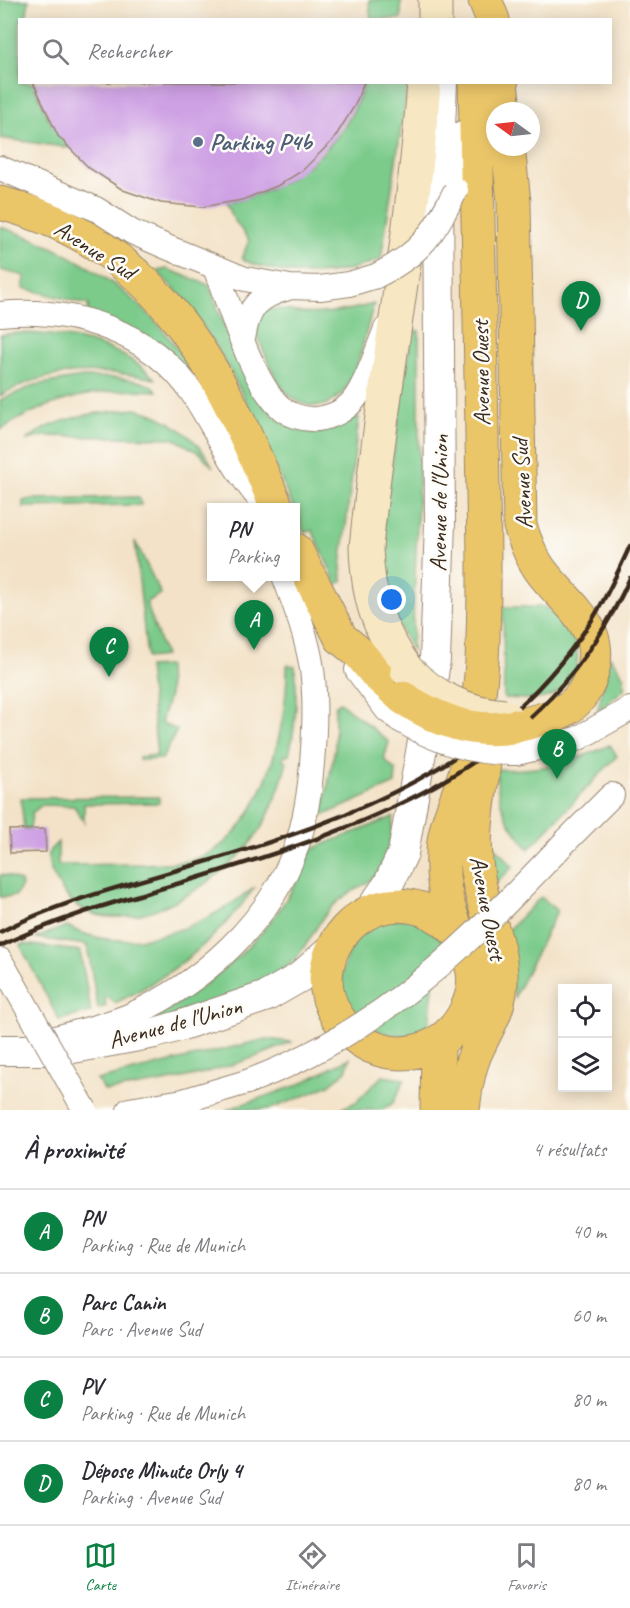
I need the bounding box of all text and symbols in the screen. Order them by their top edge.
search box [18,18,612,84]
icon: search [39,35,72,68]
text: Rechercher [87,37,171,65]
north arrow [486,102,540,156]
place label: Parking P4b [210,127,314,157]
marker: Parking P4b [191,135,205,149]
street label: Avenue Sud [49,213,144,289]
pin: D [562,282,600,331]
street label: Avenue Ouest [465,318,497,426]
street label: Avenue de l'Union [423,434,455,572]
street label: Avenue Sud [504,434,539,530]
popup [207,503,300,581]
text: PN [228,516,251,544]
text: Parking [228,544,279,569]
your location [377,585,406,614]
pin: A [234,600,274,650]
pin: C [90,628,128,677]
pin: B [538,730,576,779]
street label: Avenue Ouest [463,853,513,965]
map controls [558,984,612,1092]
button: locate [558,984,612,1038]
street label: Avenue de l'Union [105,991,245,1055]
button: layers [558,1038,612,1092]
text: À proximité [24,1133,123,1166]
text: 4 résultats [533,1137,606,1162]
text: PN [81,1205,104,1233]
text: A [38,1219,49,1244]
text: 40 m [572,1219,606,1244]
text: Parking · Rue de Munich [81,1233,245,1258]
text: Parc Canin [81,1289,166,1317]
text: B [38,1303,49,1328]
text: 60 m [572,1303,606,1328]
text: Parc · Avenue Sud [81,1317,201,1342]
text: PV [81,1373,102,1401]
text: C [39,1387,48,1412]
text: 80 m [572,1387,606,1412]
text: Parking · Rue de Munich [81,1401,245,1426]
text: Dépose Minute Orly 4 [81,1457,242,1485]
text: D [38,1471,49,1496]
text: 80 m [572,1471,606,1496]
text: Parking · Avenue Sud [81,1485,221,1510]
tab: Carte [84,1539,117,1595]
tab: Itinéraire [285,1539,339,1595]
tab: Favoris [507,1539,546,1595]

